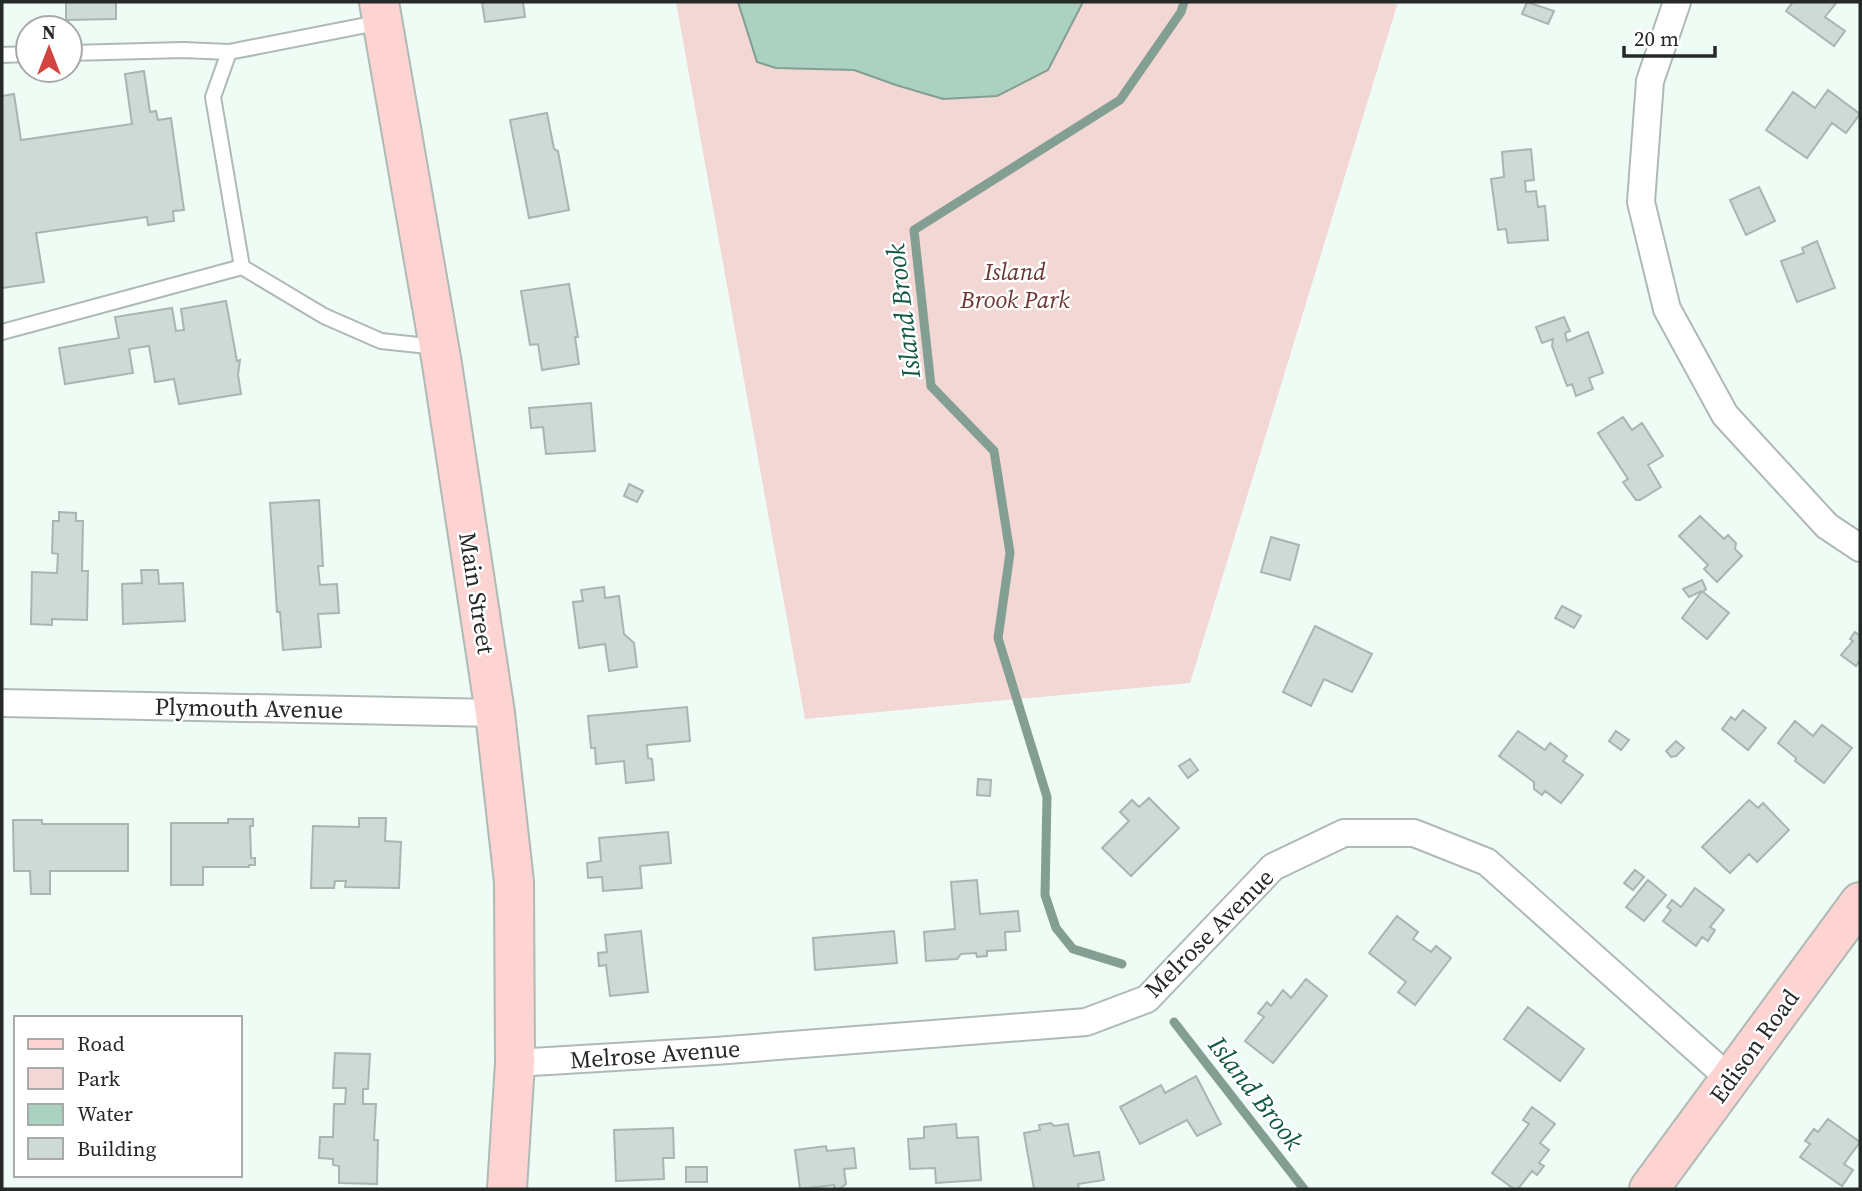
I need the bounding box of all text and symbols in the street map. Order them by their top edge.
north arrow [14,14,84,84]
scale bar [1624,14,1715,58]
text: N [42,19,56,45]
text: 20 m [1634,24,1679,53]
water label: Island Brook [877,241,929,381]
park label: Island Brook Park [959,255,1070,316]
street label: Main Street [451,530,503,656]
street label: Plymouth Avenue [154,690,344,726]
street label: Melrose Avenue [1137,861,1281,1005]
street label: Edison Road [1701,982,1807,1110]
legend [14,1016,242,1177]
water label: Island Brook [1200,1028,1312,1158]
text: Road [77,1029,125,1058]
street label: Melrose Avenue [569,1032,741,1076]
text: Park [77,1064,121,1093]
text: Water [77,1099,133,1128]
text: Building [77,1134,156,1163]

